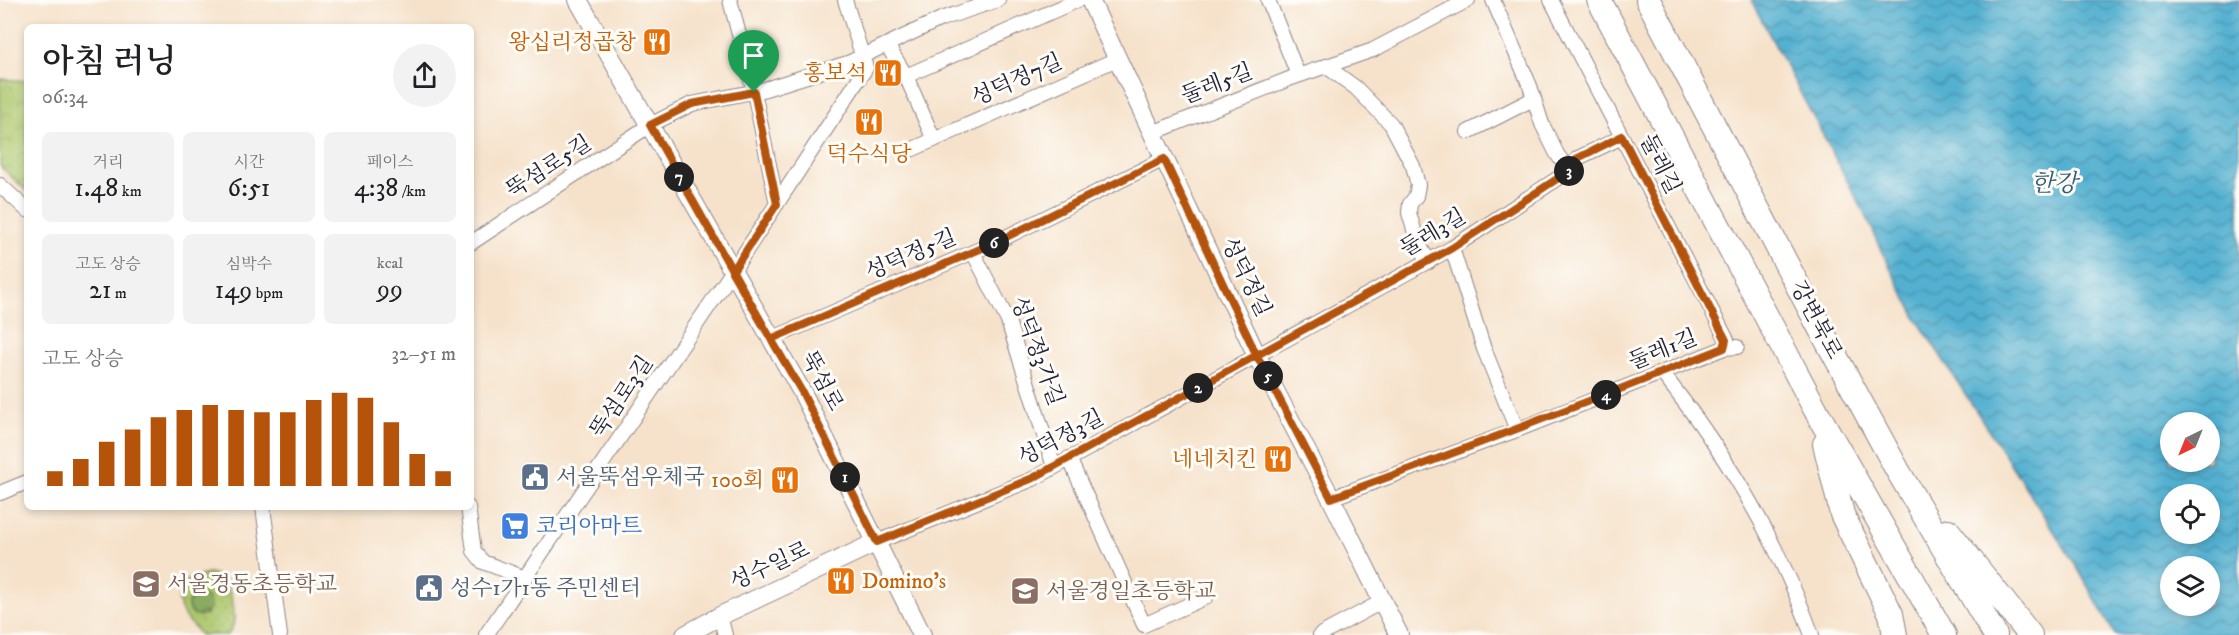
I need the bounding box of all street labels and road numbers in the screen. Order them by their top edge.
street label: 성덕정7길 [967,48,1067,112]
street label: 둘레5길 [1177,58,1257,110]
street label: 둘레길 [1633,129,1687,199]
street label: 뚝섬로5길 [501,130,597,204]
street label: 둘레3길 [1395,203,1471,263]
street label: 성덕정5길 [862,224,960,286]
street label: 성덕정길 [1215,233,1277,321]
street label: 강변북로 [1784,276,1848,364]
street label: 성덕정3가길 [1005,293,1069,409]
street label: 둘레1길 [1625,324,1701,376]
street label: 뚝섬로 [795,347,849,415]
street label: 뚝섬로3길 [585,351,659,443]
street label: 성덕정3길 [1014,404,1108,472]
street label: 성수일로 [726,536,814,596]

